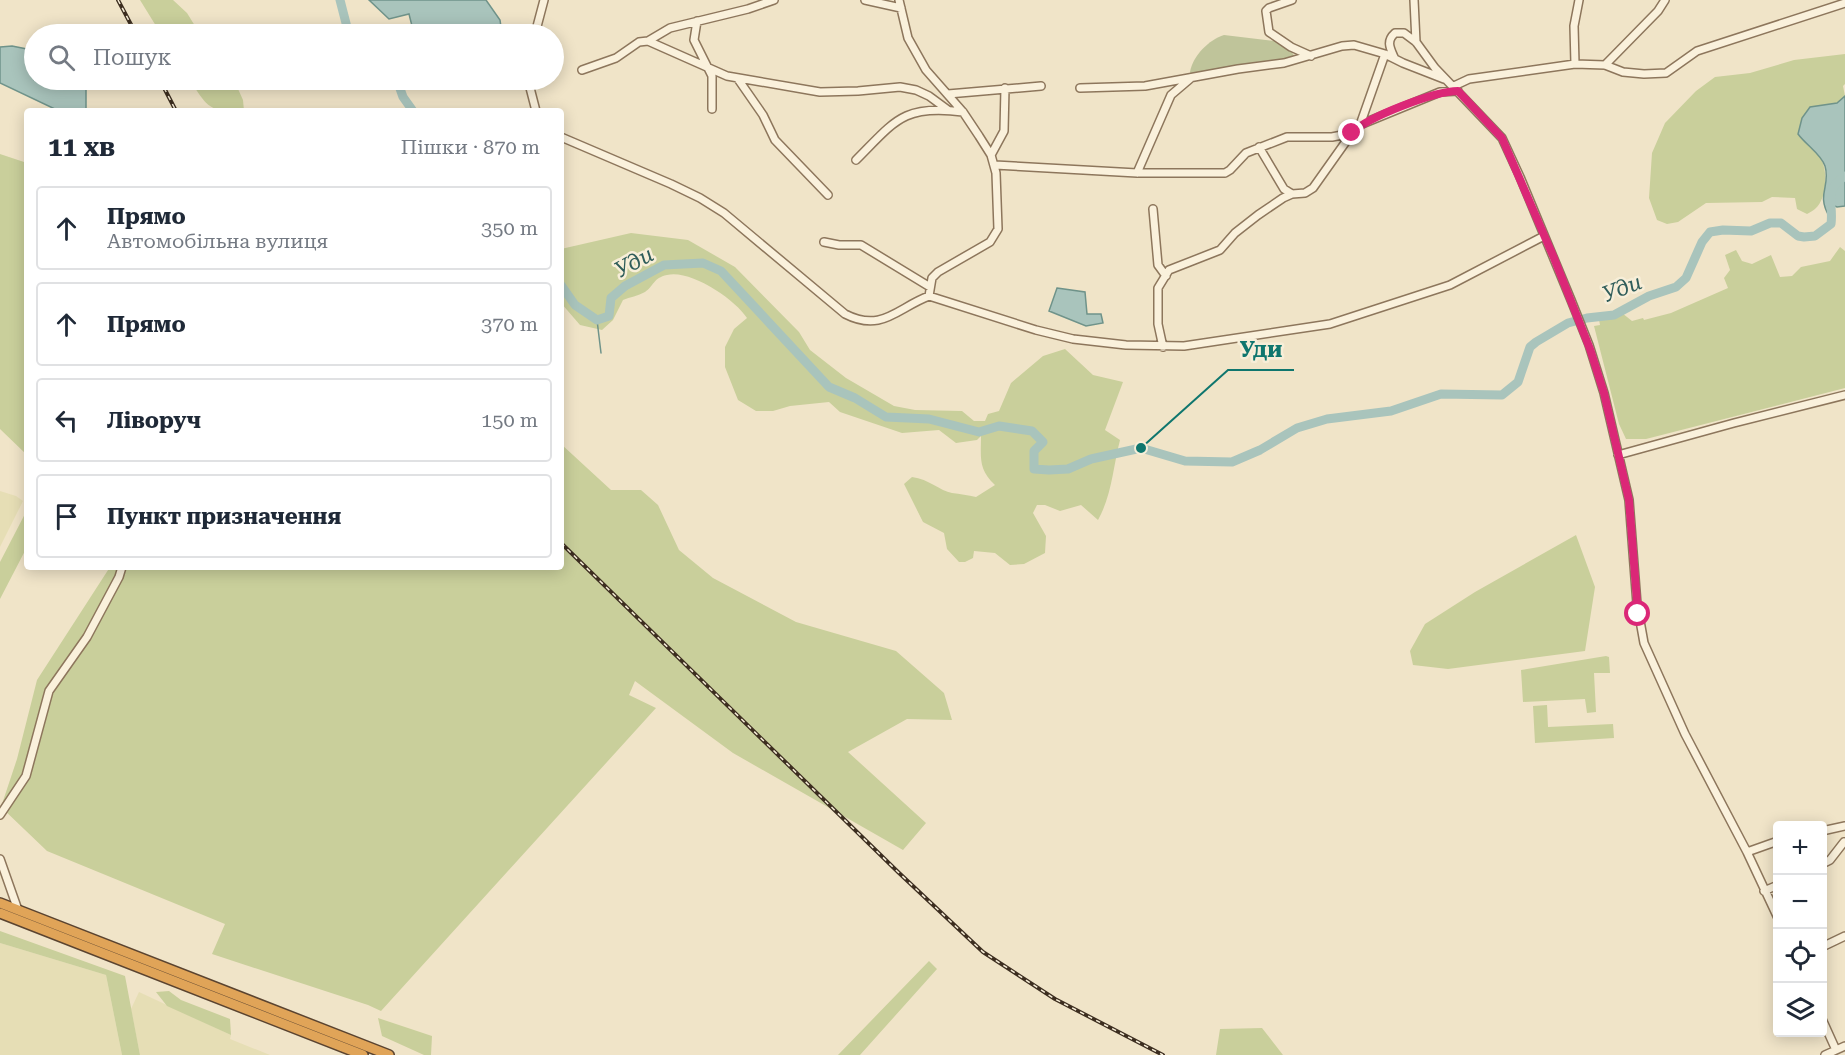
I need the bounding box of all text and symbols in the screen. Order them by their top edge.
search box [24,24,564,90]
icon: search [45,41,78,74]
text: Пошук [93,45,171,70]
route end [1338,119,1364,145]
text: 11 хв [48,132,115,162]
text: Пішки · 870 m [401,135,540,159]
text: Прямо [107,204,186,229]
icon: ahead [50,212,83,245]
text: 350 m [481,216,538,240]
text: Автомобільна вулиця [107,229,328,253]
water label: Уди [610,242,658,282]
water label: Уди [1599,269,1645,307]
icon: ahead [50,308,83,341]
text: Прямо [107,312,186,337]
text: 370 m [481,312,538,336]
callout: Уди [1228,330,1294,370]
text: Уди [1240,337,1282,362]
icon: left [50,404,83,437]
text: Ліворуч [107,408,201,433]
text: 150 m [481,408,538,432]
icon: arrive [50,500,83,533]
text: Пункт призначення [107,504,341,529]
route start [1624,600,1650,626]
map controls [1773,821,1827,1037]
button: + [1773,821,1827,875]
button: − [1773,875,1827,929]
button: locate [1773,929,1827,983]
button: layers [1773,983,1827,1037]

